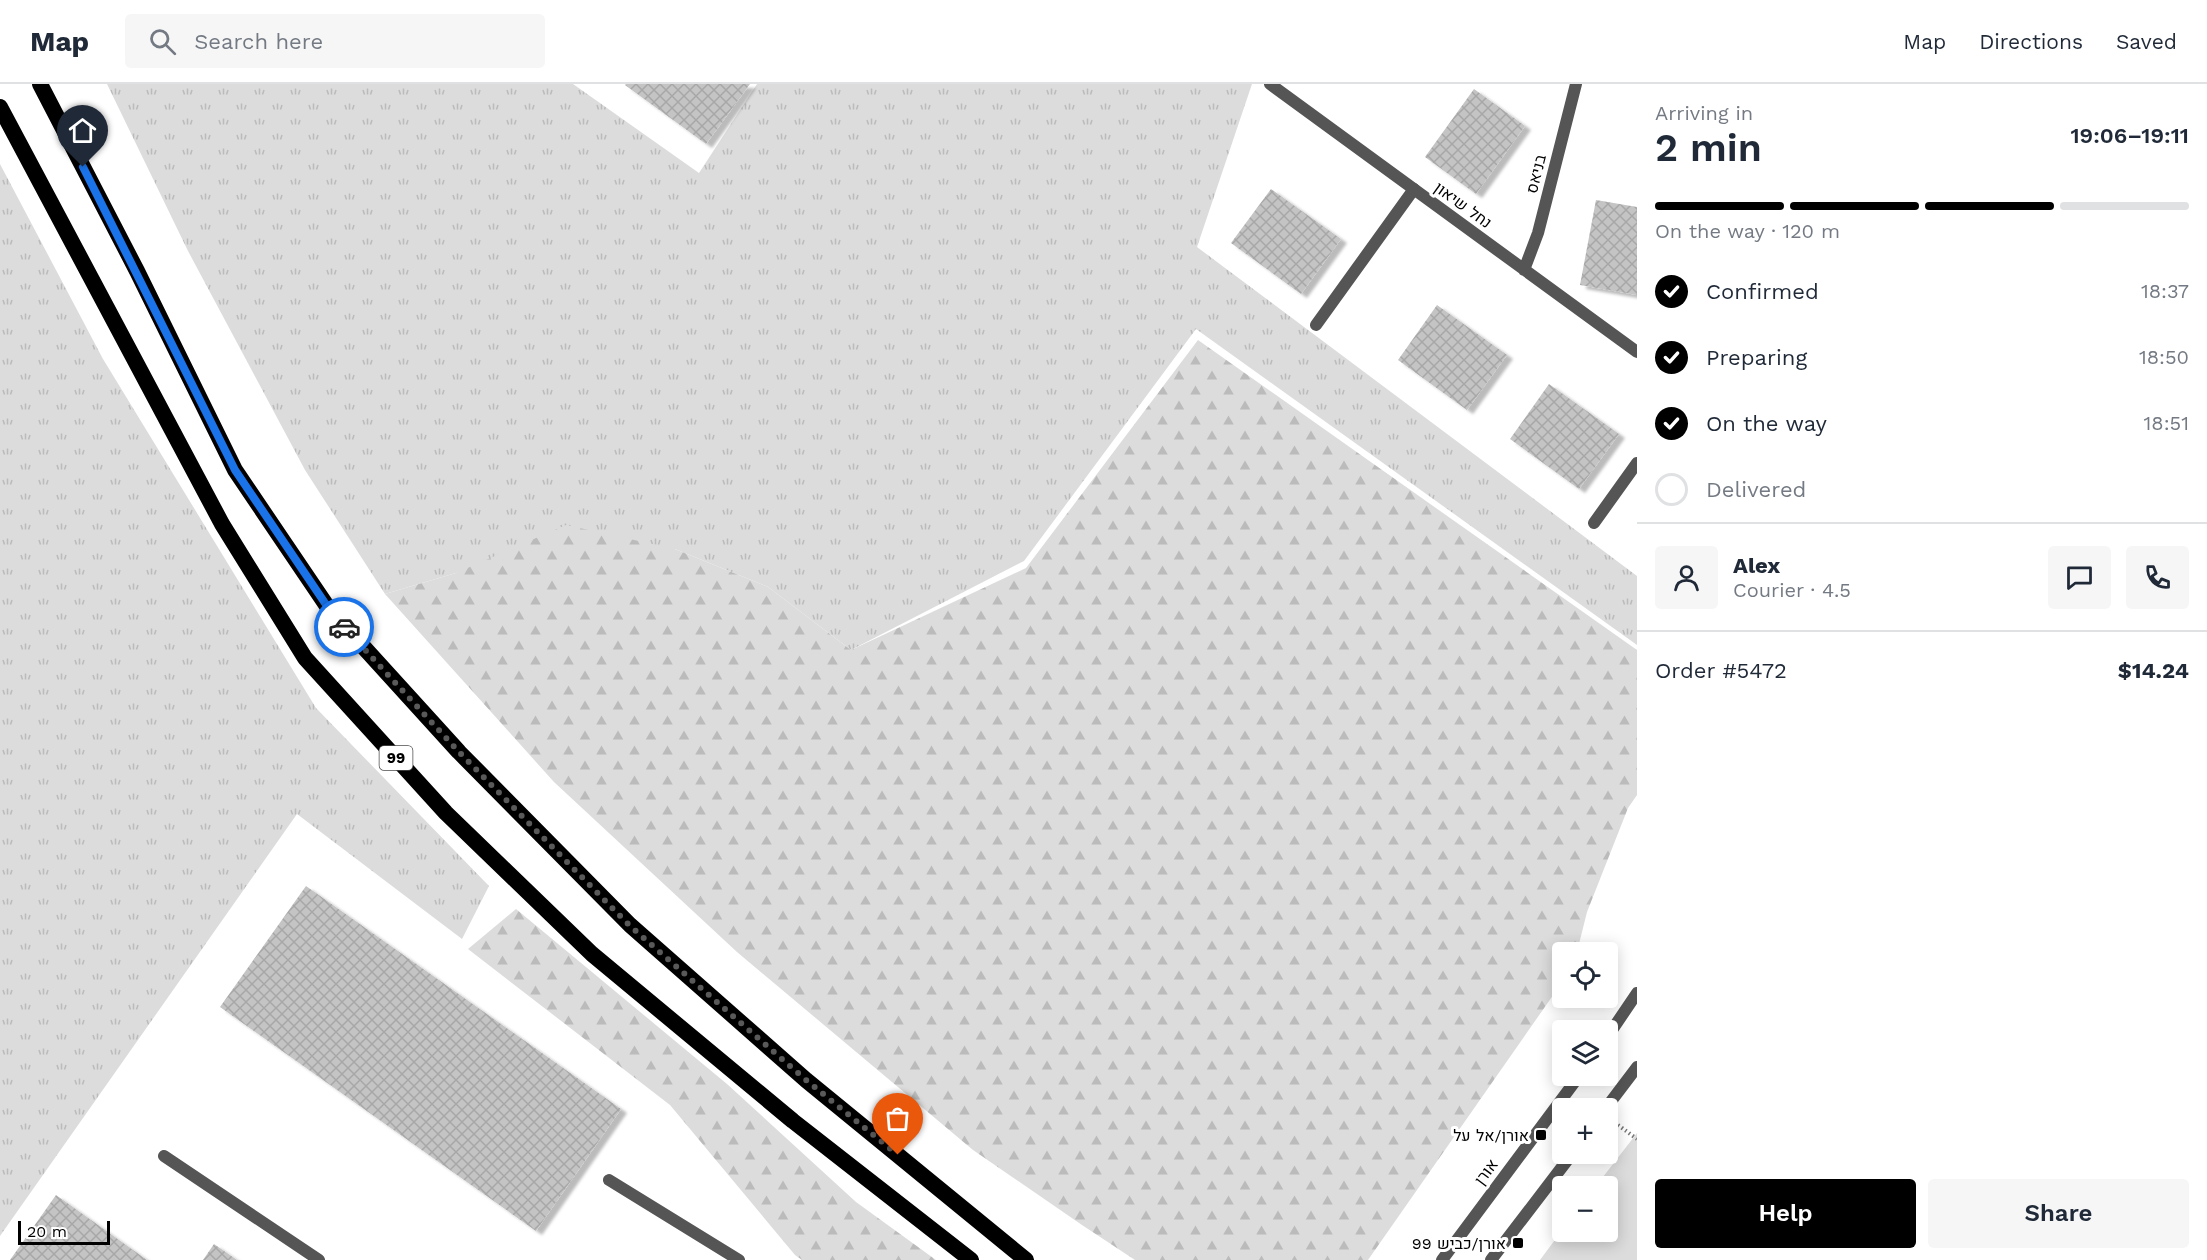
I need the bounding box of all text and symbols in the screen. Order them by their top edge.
search box [125,14,545,68]
text: Map [30,25,89,58]
icon: search [146,25,179,58]
text: Search here [194,29,323,54]
text: Map [1903,29,1946,54]
text: Directions [1979,29,2083,54]
text: Saved [2116,29,2177,54]
text: Arriving in [1655,101,1753,125]
pin [57,105,108,167]
icon: home [66,114,99,147]
text: 19:06–19:11 [2070,123,2189,148]
text: 2 min [1655,125,1762,170]
street label: בניאס [1522,152,1550,195]
street label: נחל שיאון [1431,178,1495,232]
text: On the way · 120 m [1655,219,1840,243]
icon: check [1655,275,1688,308]
text: Confirmed [1706,279,1819,304]
text: 18:37 [2141,279,2189,303]
icon: check [1655,341,1688,374]
text: Preparing [1706,345,1807,370]
text: 18:50 [2139,345,2189,369]
icon: check [1655,407,1688,440]
text: On the way [1706,411,1827,436]
text: 18:51 [2144,411,2189,435]
text: Delivered [1706,477,1806,502]
button: person [1655,546,1718,609]
button: chat [2048,546,2111,609]
button: phone [2126,546,2189,609]
text: Alex [1733,553,1780,578]
text: Courier · 4.5 [1733,578,1851,602]
courier [314,597,374,657]
icon: car [328,611,361,644]
text: Order #5472 [1655,658,1787,683]
text: $14.24 [2118,658,2189,683]
road number: 99 [380,746,412,770]
map controls [1552,942,1618,1242]
button: locate [1552,942,1618,1008]
button: layers [1552,1020,1618,1086]
pin [872,1093,923,1155]
button: + [1552,1098,1618,1164]
icon: bag [881,1102,914,1135]
place label: אורן/אל על [1453,1126,1529,1145]
marker: אורן/אל על [1534,1128,1548,1142]
street label: אורן [1470,1155,1502,1189]
button: − [1552,1176,1618,1242]
button: Help [1655,1179,1916,1248]
button: Share [1928,1179,2189,1248]
scale bar [18,1218,110,1246]
text: 20 m [27,1222,67,1241]
place label: אורן/כביש 99 [1412,1234,1506,1253]
marker: אורן/כביש 99 [1511,1236,1525,1250]

